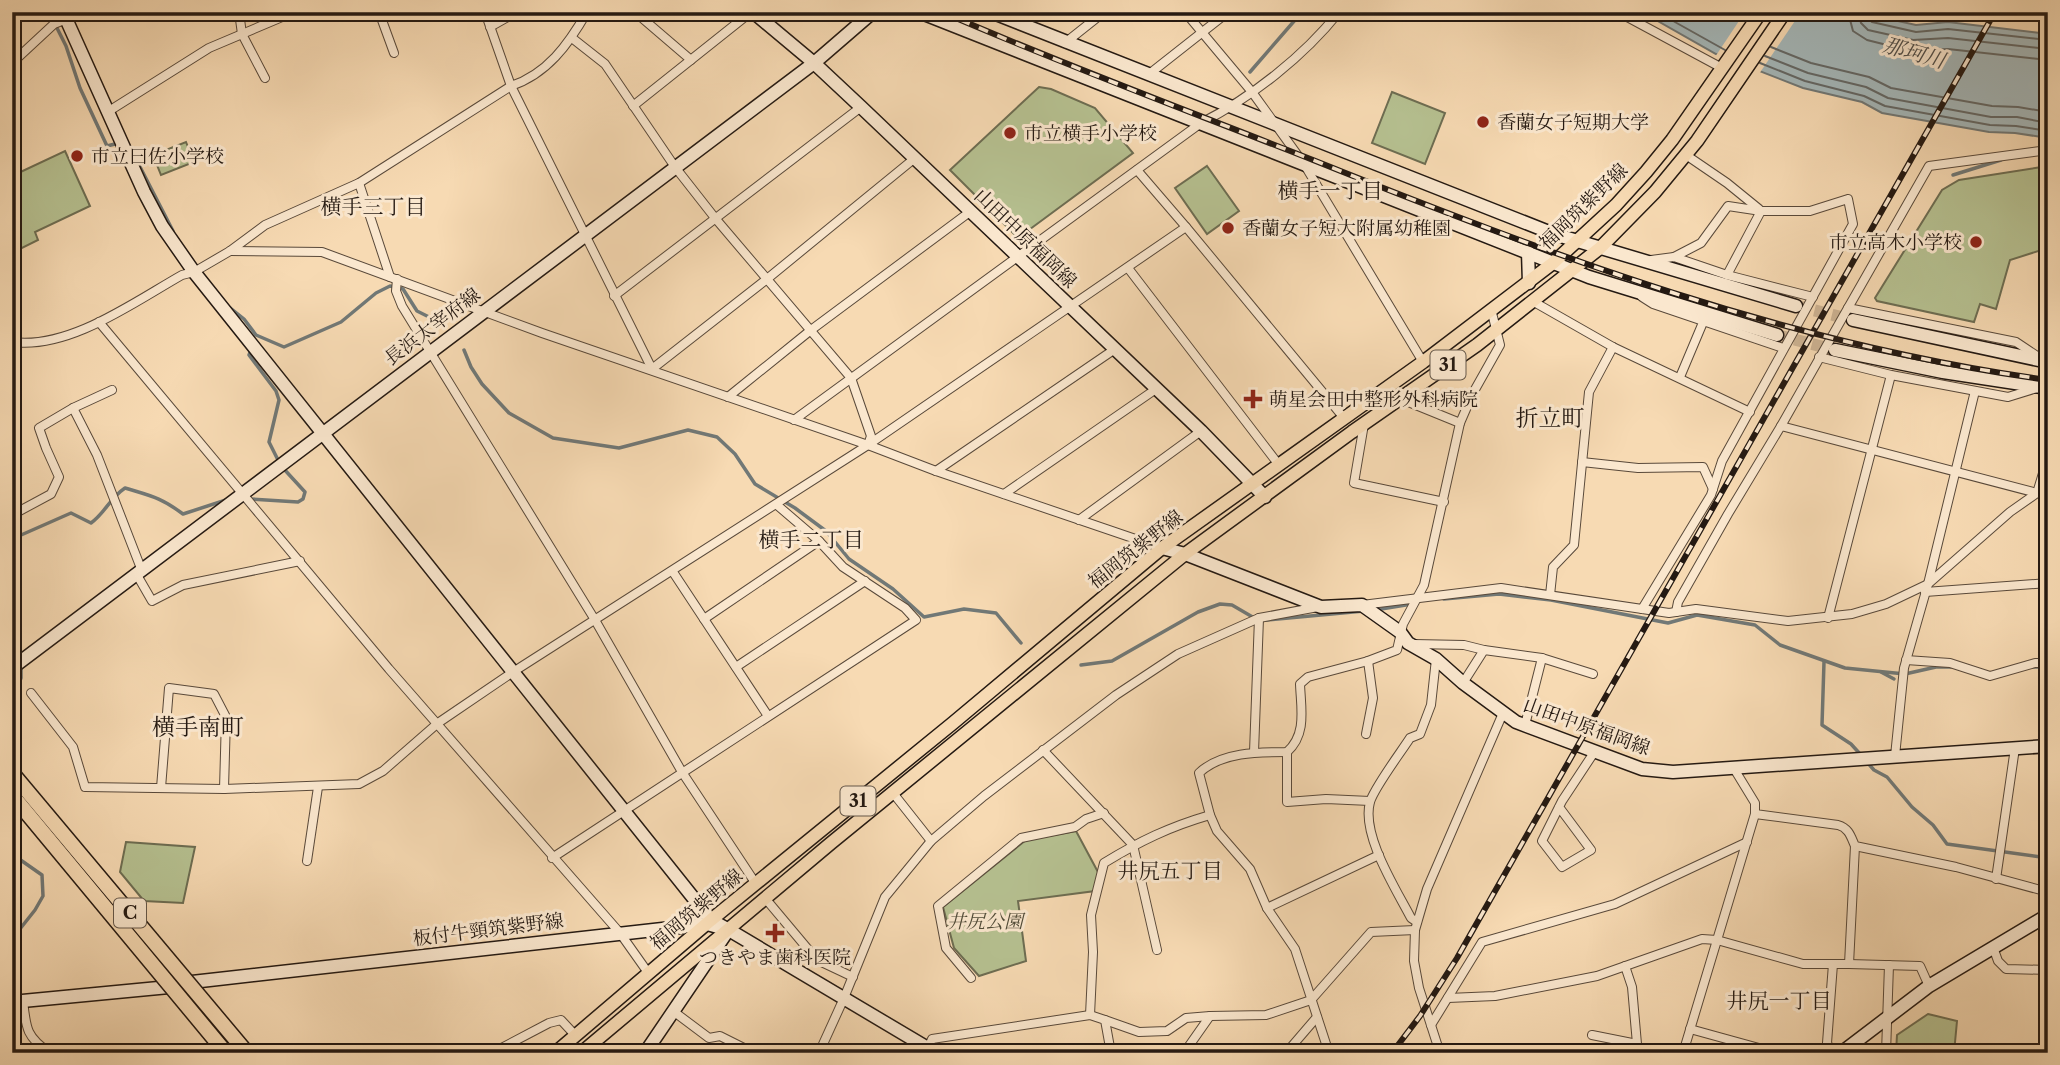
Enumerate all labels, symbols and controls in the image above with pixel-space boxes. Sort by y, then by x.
water label: 那珂川 [1880,32,1950,74]
place label: 香蘭女子短期大学 [1497,111,1649,134]
marker: 香蘭女子短期大学 [1475,114,1491,130]
place label: 市立横手小学校 [1024,122,1157,145]
marker: 市立横手小学校 [1002,125,1018,141]
place label: 市立曰佐小学校 [91,145,224,168]
marker: 市立曰佐小学校 [69,148,85,164]
street label: 福岡筑紫野線 [1534,158,1632,254]
district label: 横手一丁目 [1278,178,1383,203]
street label: 山田中原福岡線 [970,184,1081,293]
district label: 横手三丁目 [321,194,426,219]
place label: 香蘭女子短大附属幼稚園 [1242,217,1451,240]
marker: 香蘭女子短大附属幼稚園 [1220,220,1236,236]
place label: 市立高木小学校 [1829,231,1962,254]
marker: 市立高木小学校 [1968,234,1984,250]
street label: 長浜太宰府線 [380,283,485,370]
road number: 31 [1430,351,1466,380]
place label: 萌星会田中整形外科病院 [1269,388,1478,411]
marker: 萌星会田中整形外科病院 [1243,389,1263,409]
district label: 折立町 [1516,404,1585,432]
street label: 福岡筑紫野線 [1083,505,1187,594]
district label: 横手二丁目 [759,527,864,552]
street label: 山田中原福岡線 [1520,693,1653,760]
district label: 横手南町 [152,713,244,741]
road number: 31 [840,786,876,816]
district label: 井尻五丁目 [1118,858,1223,883]
street label: 福岡筑紫野線 [645,864,747,955]
road number: C [114,898,146,928]
street label: 板付牛頸筑紫野線 [411,909,565,950]
park label: 井尻公園 [947,910,1026,933]
marker: つきやま歯科医院 [765,923,785,943]
place label: つきやま歯科医院 [699,946,851,969]
district label: 井尻一丁目 [1727,988,1832,1013]

